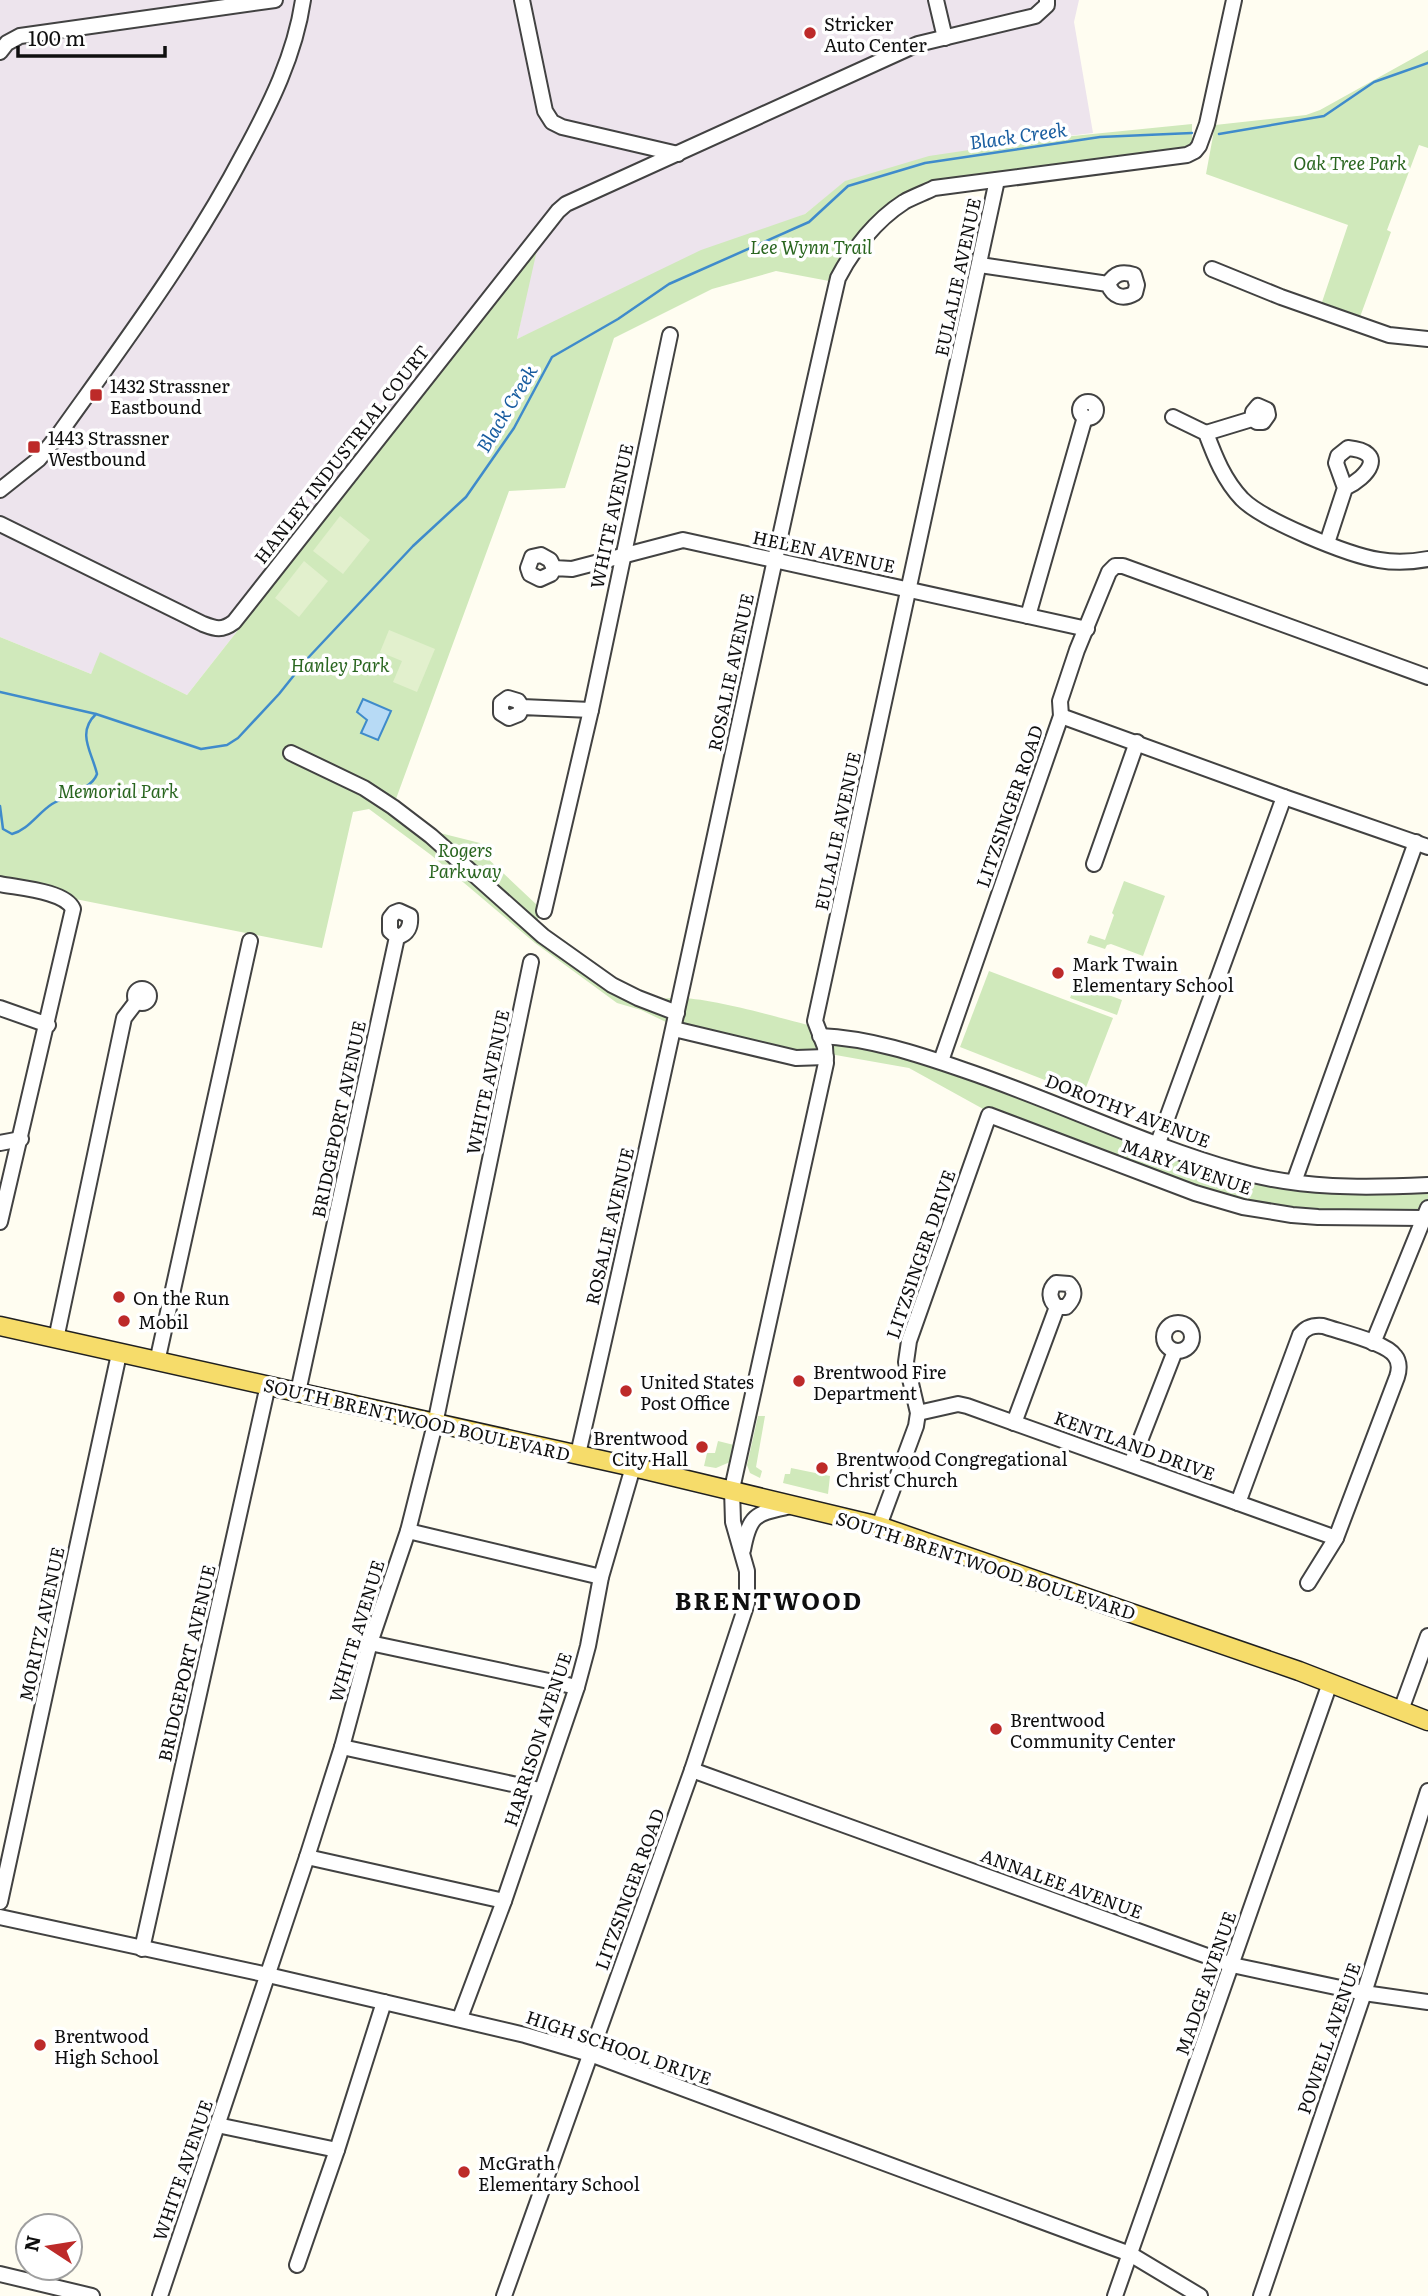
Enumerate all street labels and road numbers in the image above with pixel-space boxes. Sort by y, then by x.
street label: EULALIE AVENUE [927,195,987,359]
street label: HANLEY INDUSTRIAL COURT [247,339,435,569]
street label: WHITE AVENUE [582,441,640,591]
street label: HELEN AVENUE [750,523,898,579]
street label: ROSALIE AVENUE [700,591,760,753]
street label: LITZSINGER ROAD [968,721,1050,891]
street label: EULALIE AVENUE [807,749,867,913]
street label: WHITE AVENUE [458,1007,516,1157]
street label: BRIDGEPORT AVENUE [304,1018,372,1220]
street label: DOROTHY AVENUE [1041,1066,1215,1154]
street label: MARY AVENUE [1118,1131,1256,1201]
street label: ROSALIE AVENUE [578,1145,640,1307]
street label: LITZSINGER DRIVE [878,1166,962,1342]
street label: SOUTH BRENTWOOD BOULEVARD [261,1371,573,1467]
street label: KENTLAND DRIVE [1051,1403,1219,1487]
street label: SOUTH BRENTWOOD BOULEVARD [833,1504,1139,1626]
street label: MORITZ AVENUE [11,1544,71,1704]
street label: WHITE AVENUE [322,1556,390,1706]
street label: BRIDGEPORT AVENUE [150,1562,222,1764]
street label: HARRISON AVENUE [496,1648,578,1830]
street label: LITZSINGER ROAD [587,1804,671,1974]
street label: ANNALEE AVENUE [977,1841,1147,1925]
street label: MADGE AVENUE [1168,1907,1242,2059]
street label: POWELL AVENUE [1289,1958,1367,2118]
street label: HIGH SCHOOL DRIVE [523,2003,715,2091]
street label: WHITE AVENUE [145,2096,219,2244]

